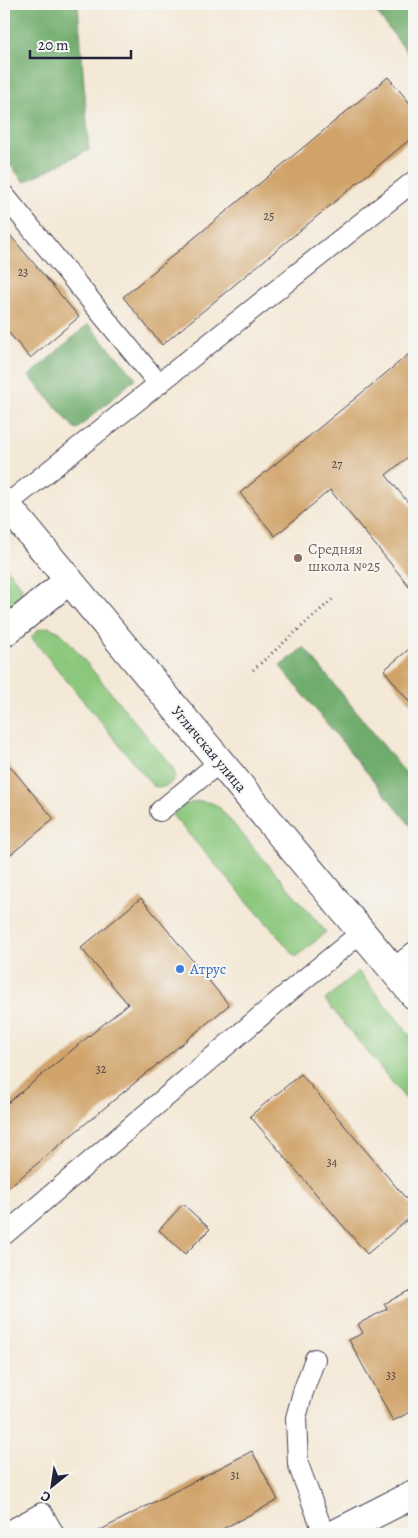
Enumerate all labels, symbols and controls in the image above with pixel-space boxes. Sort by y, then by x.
scale bar [30,28,131,60]
text: 20 m [38,35,69,55]
house number: 25 [264,208,274,224]
house number: 23 [18,264,28,280]
house number: 27 [332,456,343,472]
place label: Средняя школа №25 [308,539,381,576]
marker: Средняя школа №25 [292,552,304,564]
street label: Угличская улица [167,702,251,797]
place label: Атрус [189,959,226,979]
marker: Атрус [174,963,186,975]
house number: 32 [96,1061,107,1077]
house number: 34 [327,1154,338,1170]
house number: 33 [386,1367,396,1383]
north arrow [28,1460,78,1510]
house number: 31 [230,1467,240,1483]
text: С [37,1486,54,1507]

